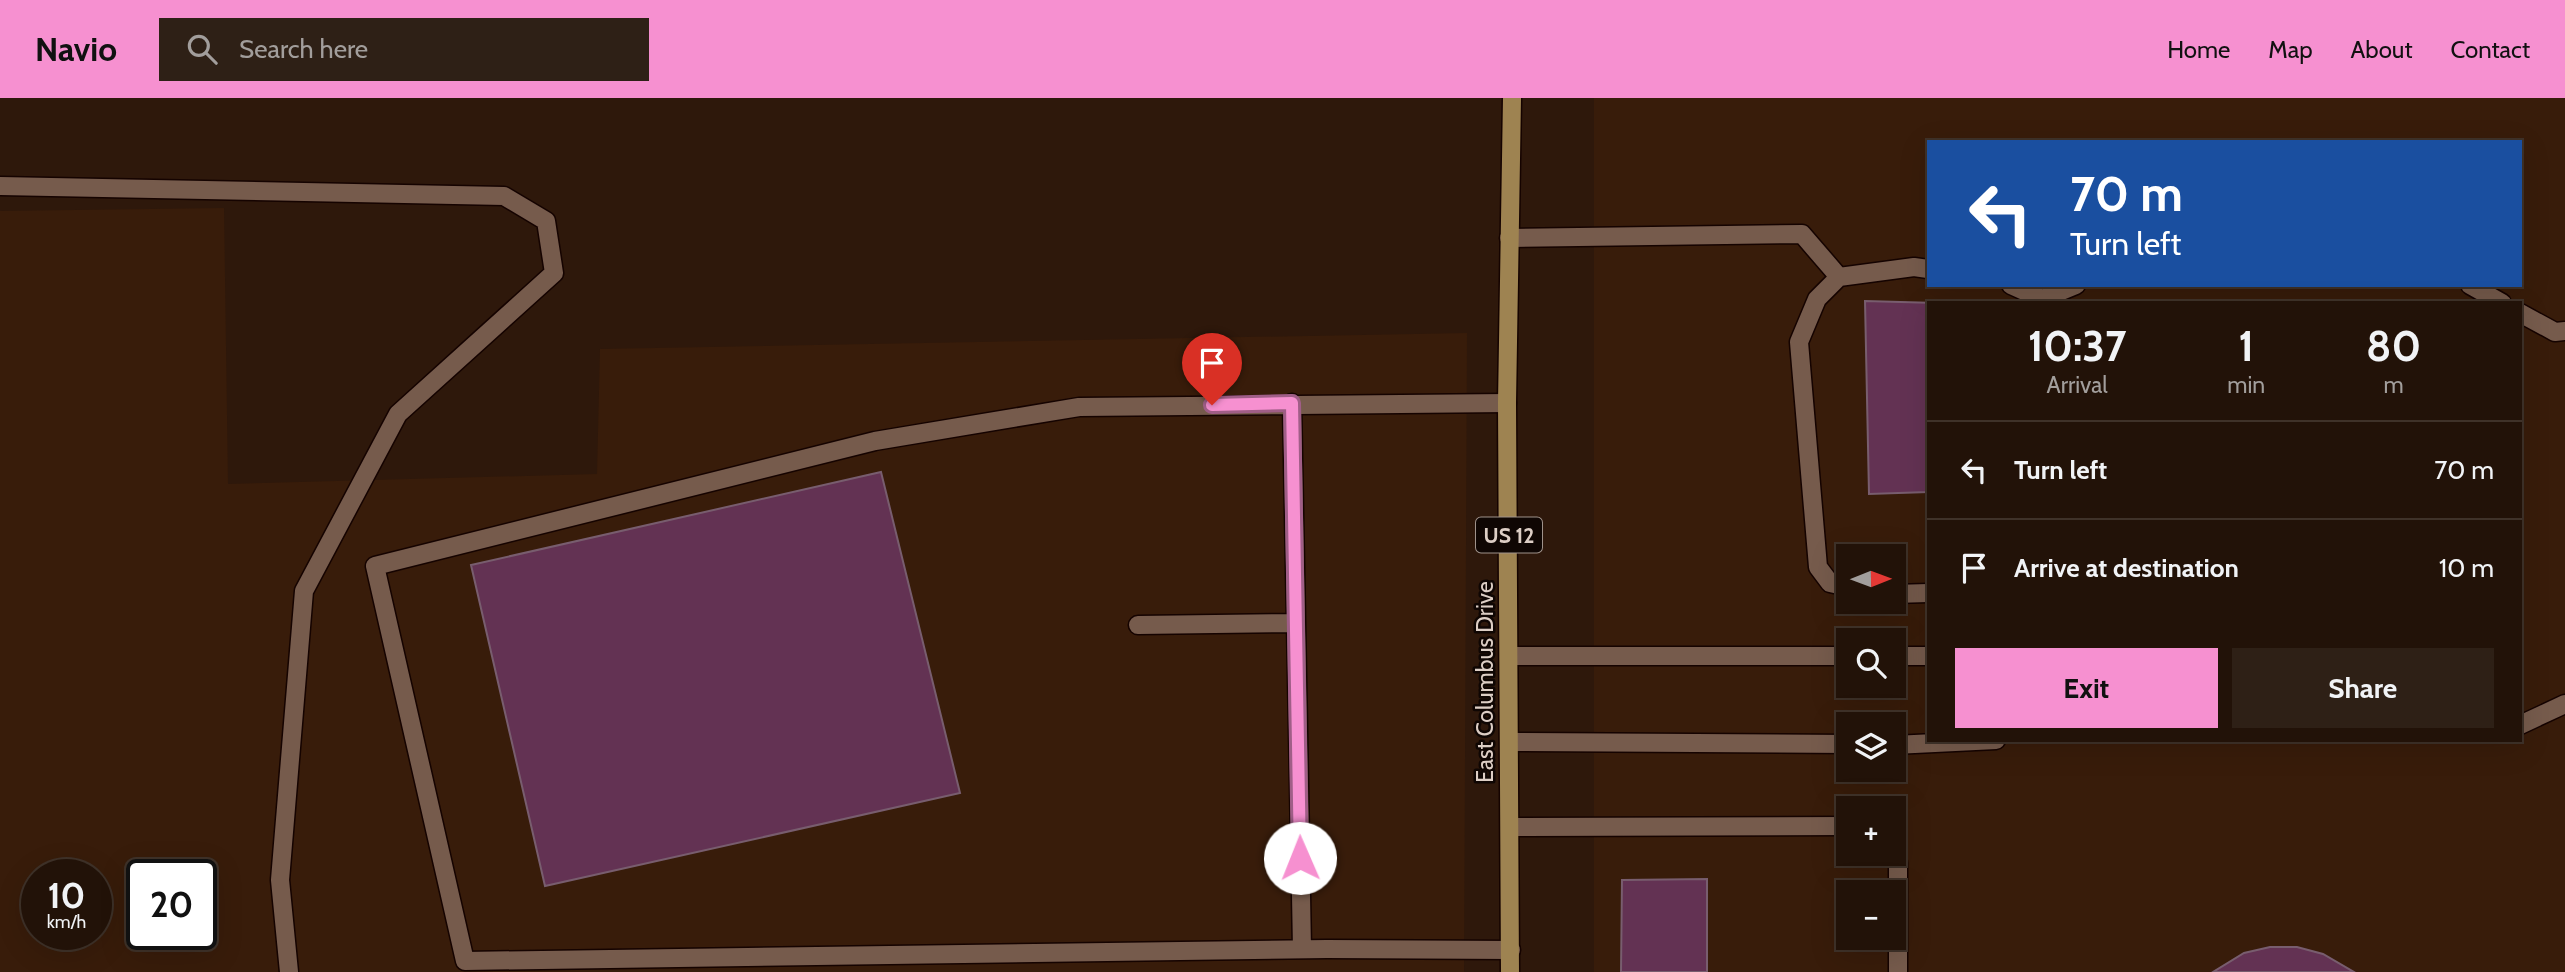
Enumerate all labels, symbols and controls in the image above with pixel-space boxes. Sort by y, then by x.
search box [159,18,649,81]
text: Navio [35,29,117,69]
icon: search [183,30,221,68]
text: Search here [239,33,368,65]
text: Home [2167,35,2230,64]
text: Map [2268,35,2313,64]
text: About [2351,35,2413,64]
text: Contact [2451,35,2530,64]
text: 70 m [2070,164,2183,223]
icon: left [1955,168,2046,259]
text: Turn left [2070,224,2181,263]
text: 10:37 [2028,320,2126,372]
text: 1 [2239,320,2254,372]
text: 80 [2366,320,2421,372]
pin [1182,333,1242,405]
icon: arrive [1193,344,1231,382]
text: Arrival [2047,371,2108,399]
text: min [2227,371,2265,399]
text: m [2384,371,2404,399]
icon: left [1955,451,1993,489]
text: Turn left [2014,454,2107,486]
text: 70 m [2434,454,2494,486]
road number: US 12 [1476,518,1542,552]
north arrow [1836,544,1906,614]
map controls [1836,544,1906,950]
icon: arrive [1955,549,1993,587]
text: Arrive at destination [2014,552,2239,584]
text: 10 m [2439,552,2494,584]
street label: East Columbus Drive [1471,581,1499,783]
button: search [1836,628,1906,698]
button: Exit [1955,648,2218,728]
button: Share [2232,648,2494,728]
button: layers [1836,712,1906,782]
button: + [1836,796,1906,866]
position arrow [1263,821,1337,895]
speed limit sign: 20 [126,859,217,950]
text: 10 [48,874,85,917]
button: − [1836,880,1906,950]
text: km/h [47,911,86,933]

